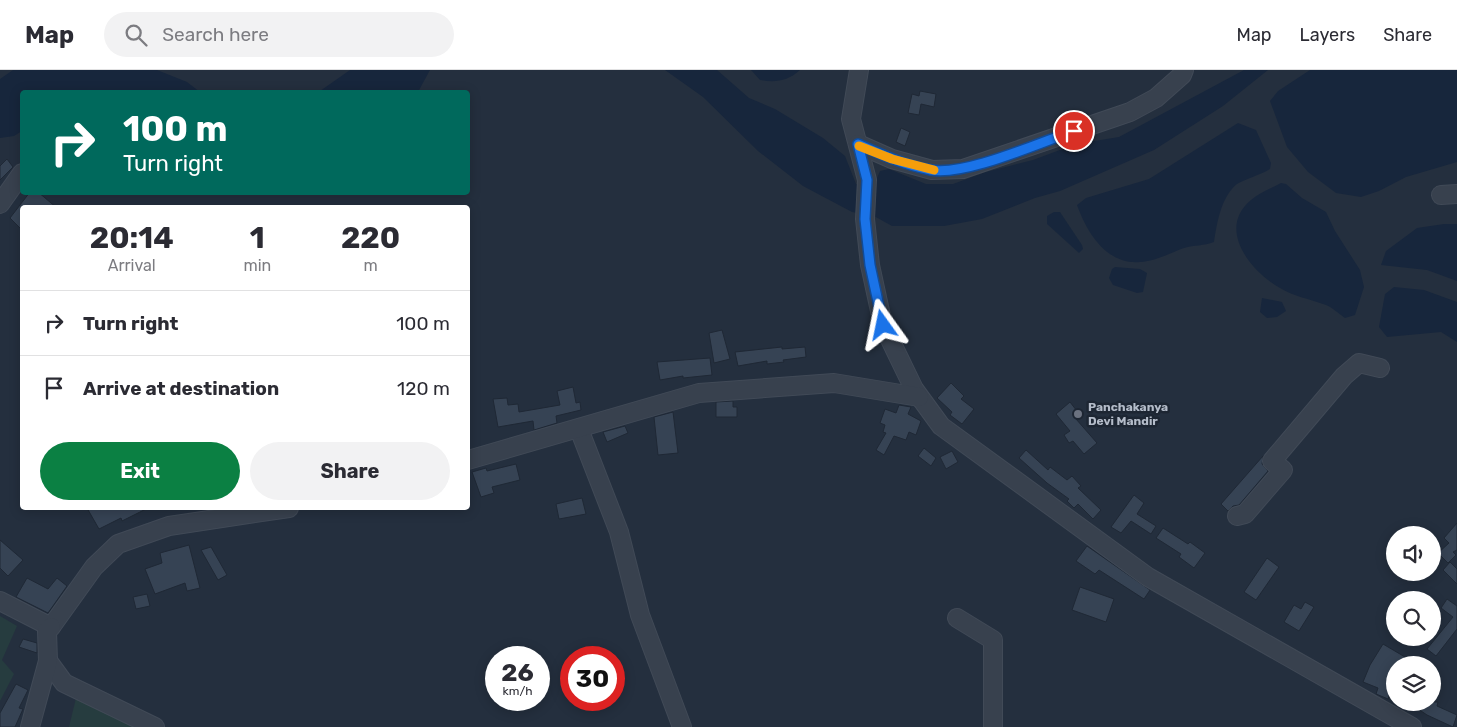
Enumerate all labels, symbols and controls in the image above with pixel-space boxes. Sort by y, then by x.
search box [104,12,454,57]
text: Map [25,21,74,49]
icon: search [122,21,150,49]
text: Search here [162,23,269,46]
text: Map [1237,24,1272,46]
text: Layers [1300,24,1355,46]
text: Share [1383,24,1432,46]
text: 100 m [123,108,228,150]
icon: right [40,110,105,175]
pin [1053,110,1095,152]
icon: arrive [1060,117,1088,145]
text: Turn right [123,150,223,177]
text: 20:14 [90,220,174,256]
text: 1 [250,220,265,256]
text: 220 [341,220,400,256]
text: Arrival [108,256,156,275]
text: min [243,256,271,275]
text: m [363,256,378,275]
position arrow [856,298,908,350]
icon: right [40,309,68,337]
text: Turn right [83,312,178,335]
text: 100 m [396,312,450,335]
icon: arrive [40,374,68,402]
text: Arrive at destination [83,377,279,400]
text: 120 m [397,377,450,400]
place label: Panchakanya Devi Mandir [1088,400,1168,428]
marker: Panchakanya Devi Mandir [1072,408,1084,420]
button: Exit [40,442,240,500]
button: Share [250,442,450,500]
map controls [1386,526,1441,711]
button: sound [1386,526,1441,581]
button: search [1386,591,1441,646]
speed limit sign: 30 [560,646,625,711]
button: layers [1386,656,1441,711]
text: 26 [501,658,534,687]
text: km/h [503,684,532,698]

